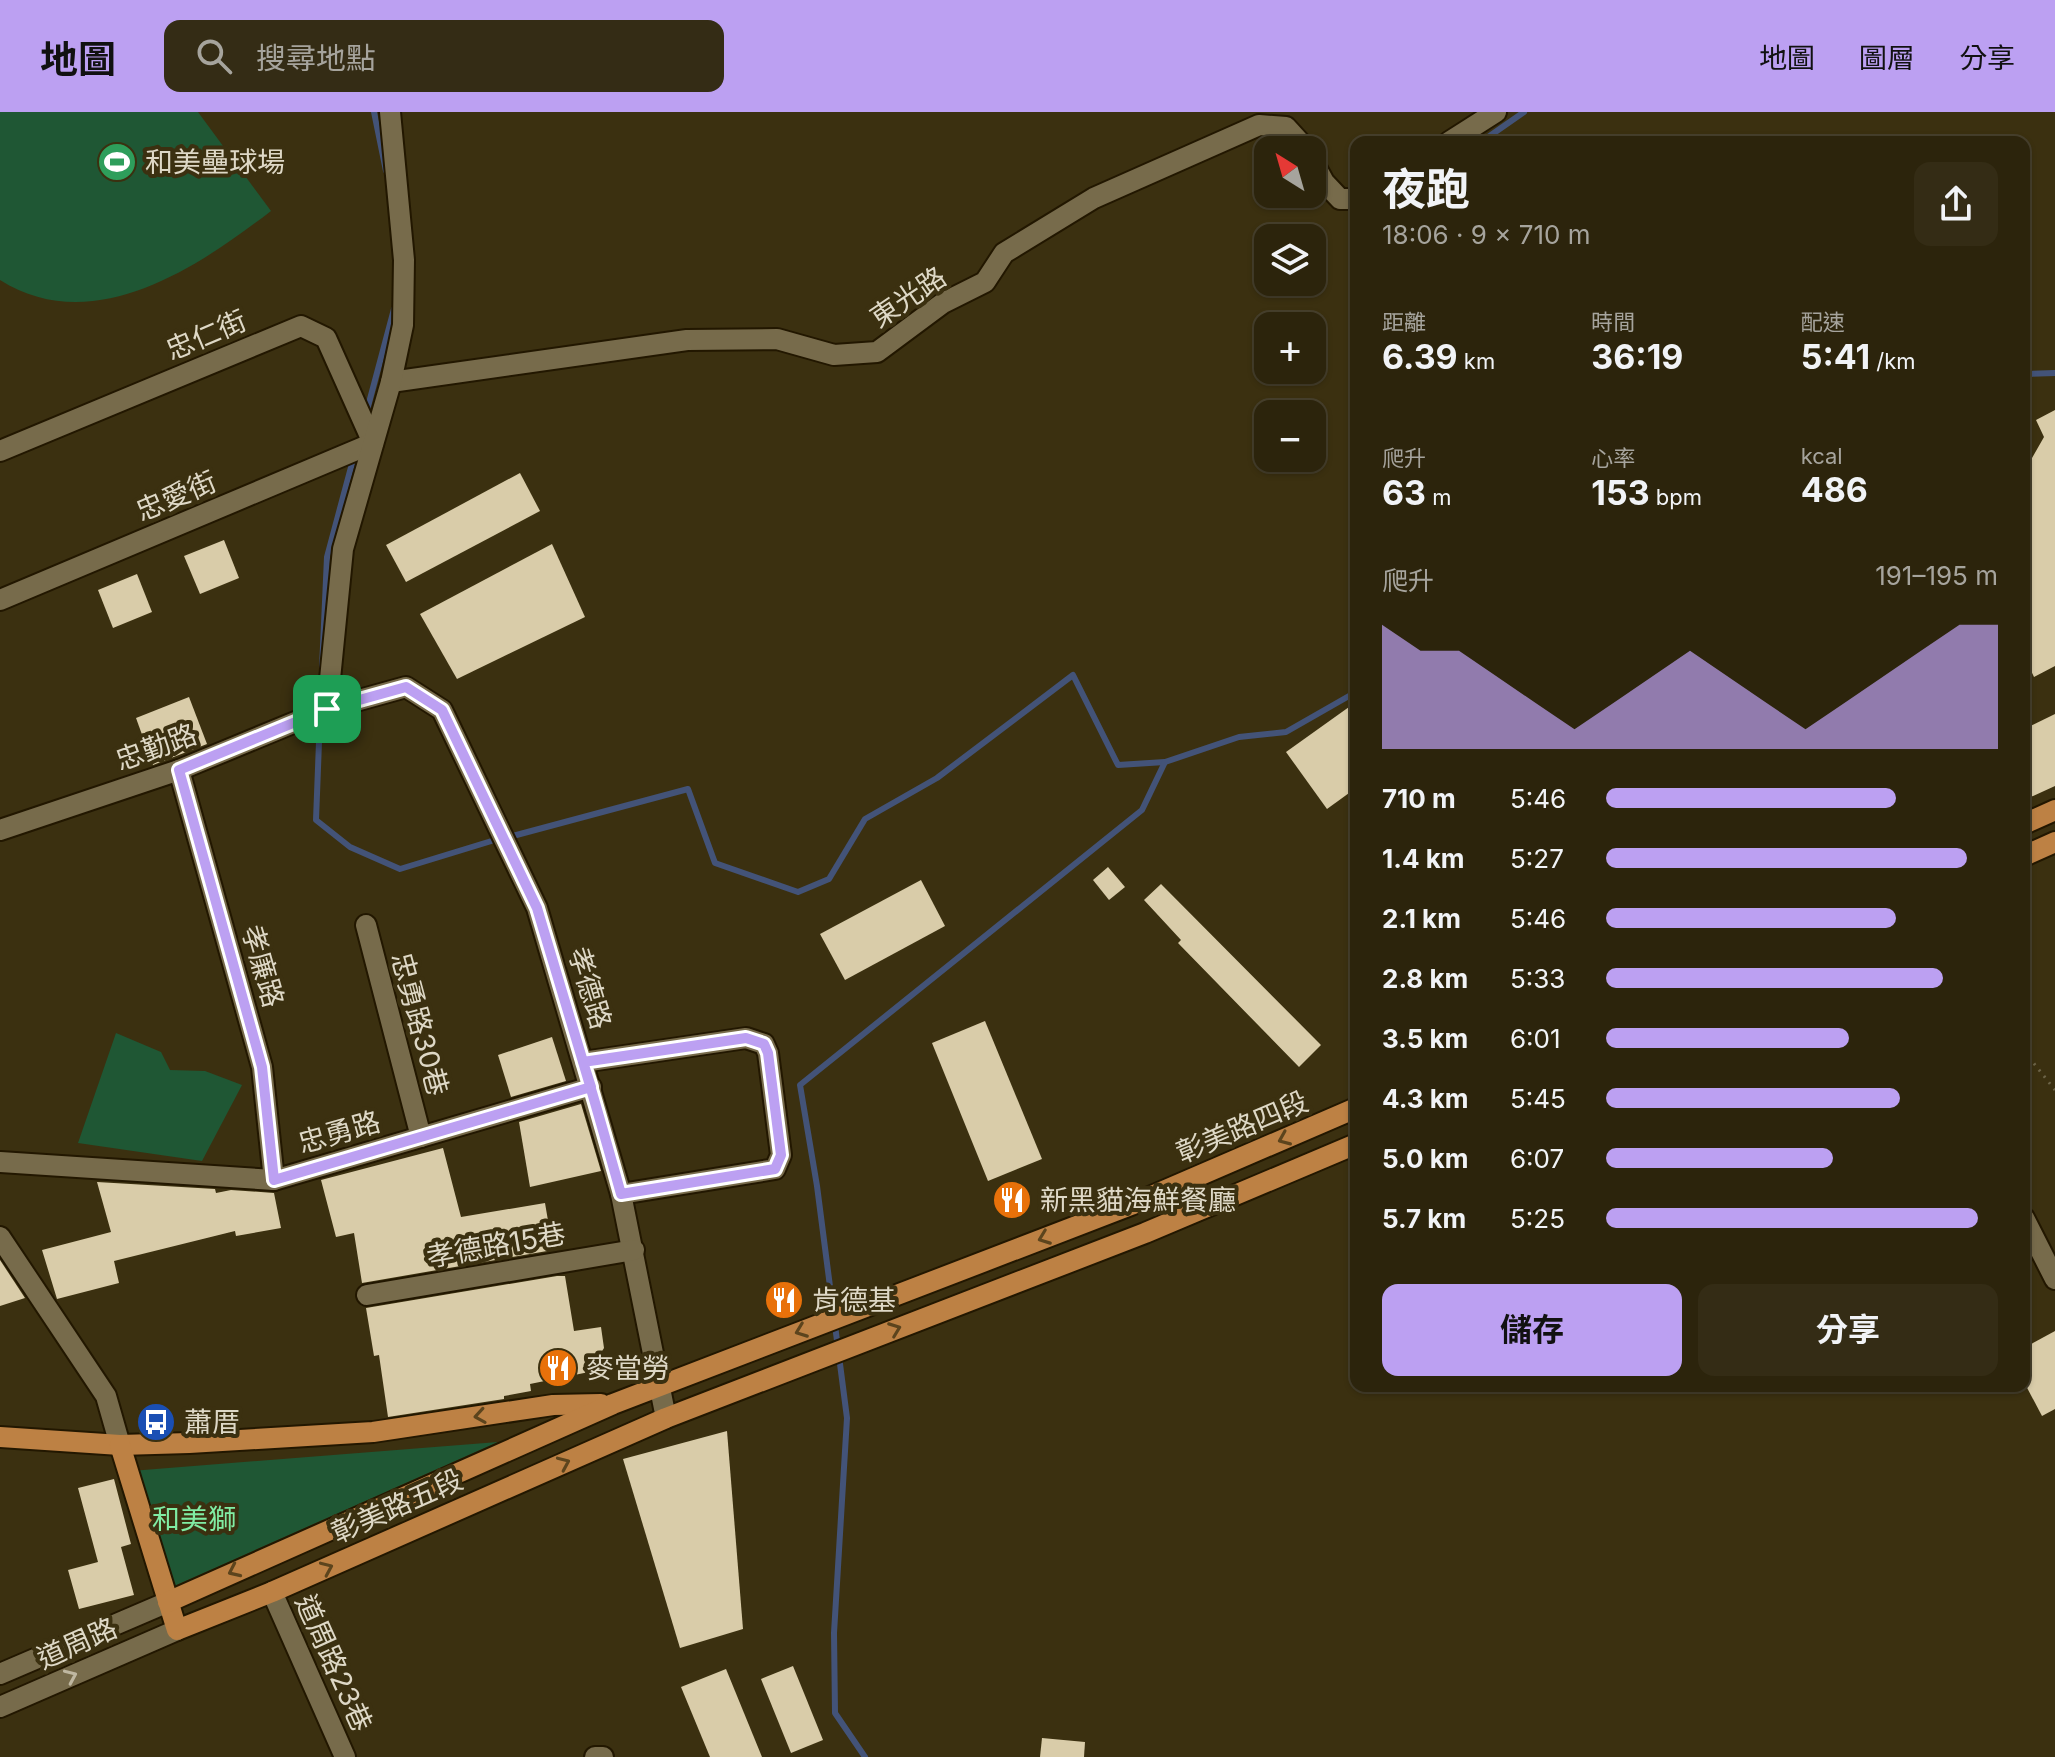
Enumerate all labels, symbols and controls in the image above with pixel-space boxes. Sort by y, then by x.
search box [164,20,724,92]
icon: search [192,34,236,78]
text: 地圖 [40,36,116,82]
text: 搜尋地點 [256,40,376,76]
text: 地圖 [1759,41,1815,75]
text: 圖層 [1859,41,1915,75]
text: 分享 [1959,41,2015,75]
north arrow [1254,136,1326,208]
map controls [1254,136,1326,472]
sports icon: 和美壘球場 [96,141,138,183]
place label: 和美壘球場 [145,145,285,179]
text: 夜跑 [1382,162,1470,216]
button: share [1914,162,1998,246]
text: 18:06 · 9 × 710 m [1382,219,1591,250]
button: layers [1254,224,1326,296]
street label: 東光路 [864,259,952,335]
street label: 忠仁街 [161,303,251,367]
text: 距離 [1382,309,1426,335]
text: 時間 [1591,309,1635,335]
text: 配速 [1801,309,1845,335]
button: + [1254,312,1326,384]
text: 6.39 [1382,336,1458,377]
text: 36:19 [1591,336,1683,377]
text: 5:41 [1801,336,1870,377]
text: km [1458,348,1495,374]
text: /km [1870,348,1916,374]
button: − [1254,400,1326,472]
text: kcal [1801,443,1843,469]
text: 爬升 [1382,445,1426,471]
text: 心率 [1591,445,1635,471]
street label: 忠愛街 [131,464,221,528]
text: 486 [1801,469,1868,510]
text: 63 [1382,472,1426,513]
text: 153 [1591,472,1650,513]
text: m [1426,484,1452,510]
text: bpm [1650,484,1702,510]
text: 191–195 m [1875,560,1998,591]
text: 爬升 [1382,565,1434,596]
pin [293,675,361,743]
icon: arrive [305,687,349,731]
street label: 忠勤路 [111,717,201,777]
text: 710 m [1382,783,1456,814]
text: 5:46 [1510,783,1566,814]
text: 1.4 km [1382,843,1464,874]
text: 5:27 [1510,843,1564,874]
text: 2.1 km [1382,903,1461,934]
text: 5:46 [1510,903,1566,934]
street label: 孝廉路 [235,921,291,1011]
street label: 孝德路 [561,943,619,1033]
street label: 忠勇路30巷 [385,949,455,1099]
text: 2.8 km [1382,963,1468,994]
text: 5:33 [1510,963,1565,994]
text: 3.5 km [1382,1023,1468,1054]
text: 6:01 [1510,1023,1561,1054]
text: 4.3 km [1382,1083,1469,1114]
text: 5:45 [1510,1083,1566,1114]
street label: 彰美路四段 [1171,1084,1313,1170]
street label: 忠勇路 [294,1104,384,1160]
one-way arrow [1278,1129,1292,1145]
text: 5.0 km [1382,1143,1468,1174]
text: 6:07 [1510,1143,1564,1174]
restaurant icon: 新黑貓海鮮餐廳 [991,1179,1033,1221]
place label: 新黑貓海鮮餐廳 [1040,1183,1236,1217]
text: 5.7 km [1382,1203,1466,1234]
text: 5:25 [1510,1203,1565,1234]
street label: 孝德路15巷 [424,1216,568,1274]
one-way arrow [1038,1228,1052,1245]
restaurant icon: 肯德基 [763,1279,805,1321]
place label: 肯德基 [812,1283,896,1317]
button: 儲存 [1382,1284,1682,1376]
button: 分享 [1698,1284,1998,1376]
one-way arrow [795,1321,809,1338]
one-way arrow [887,1322,901,1339]
restaurant icon: 麥當勞 [537,1347,579,1389]
place label: 麥當勞 [586,1351,670,1385]
bus stop icon: 蕭厝 [135,1401,177,1443]
place label: 蕭厝 [184,1405,240,1439]
one-way arrow [473,1407,487,1424]
one-way arrow [556,1456,571,1472]
street label: 彰美路五段 [326,1462,468,1550]
park label: 和美獅 [152,1502,236,1536]
one-way arrow [318,1561,333,1577]
one-way arrow [228,1562,243,1578]
street label: 道周路23巷 [289,1589,379,1737]
street label: 道周路 [32,1610,122,1676]
one-way arrow [63,1670,78,1686]

